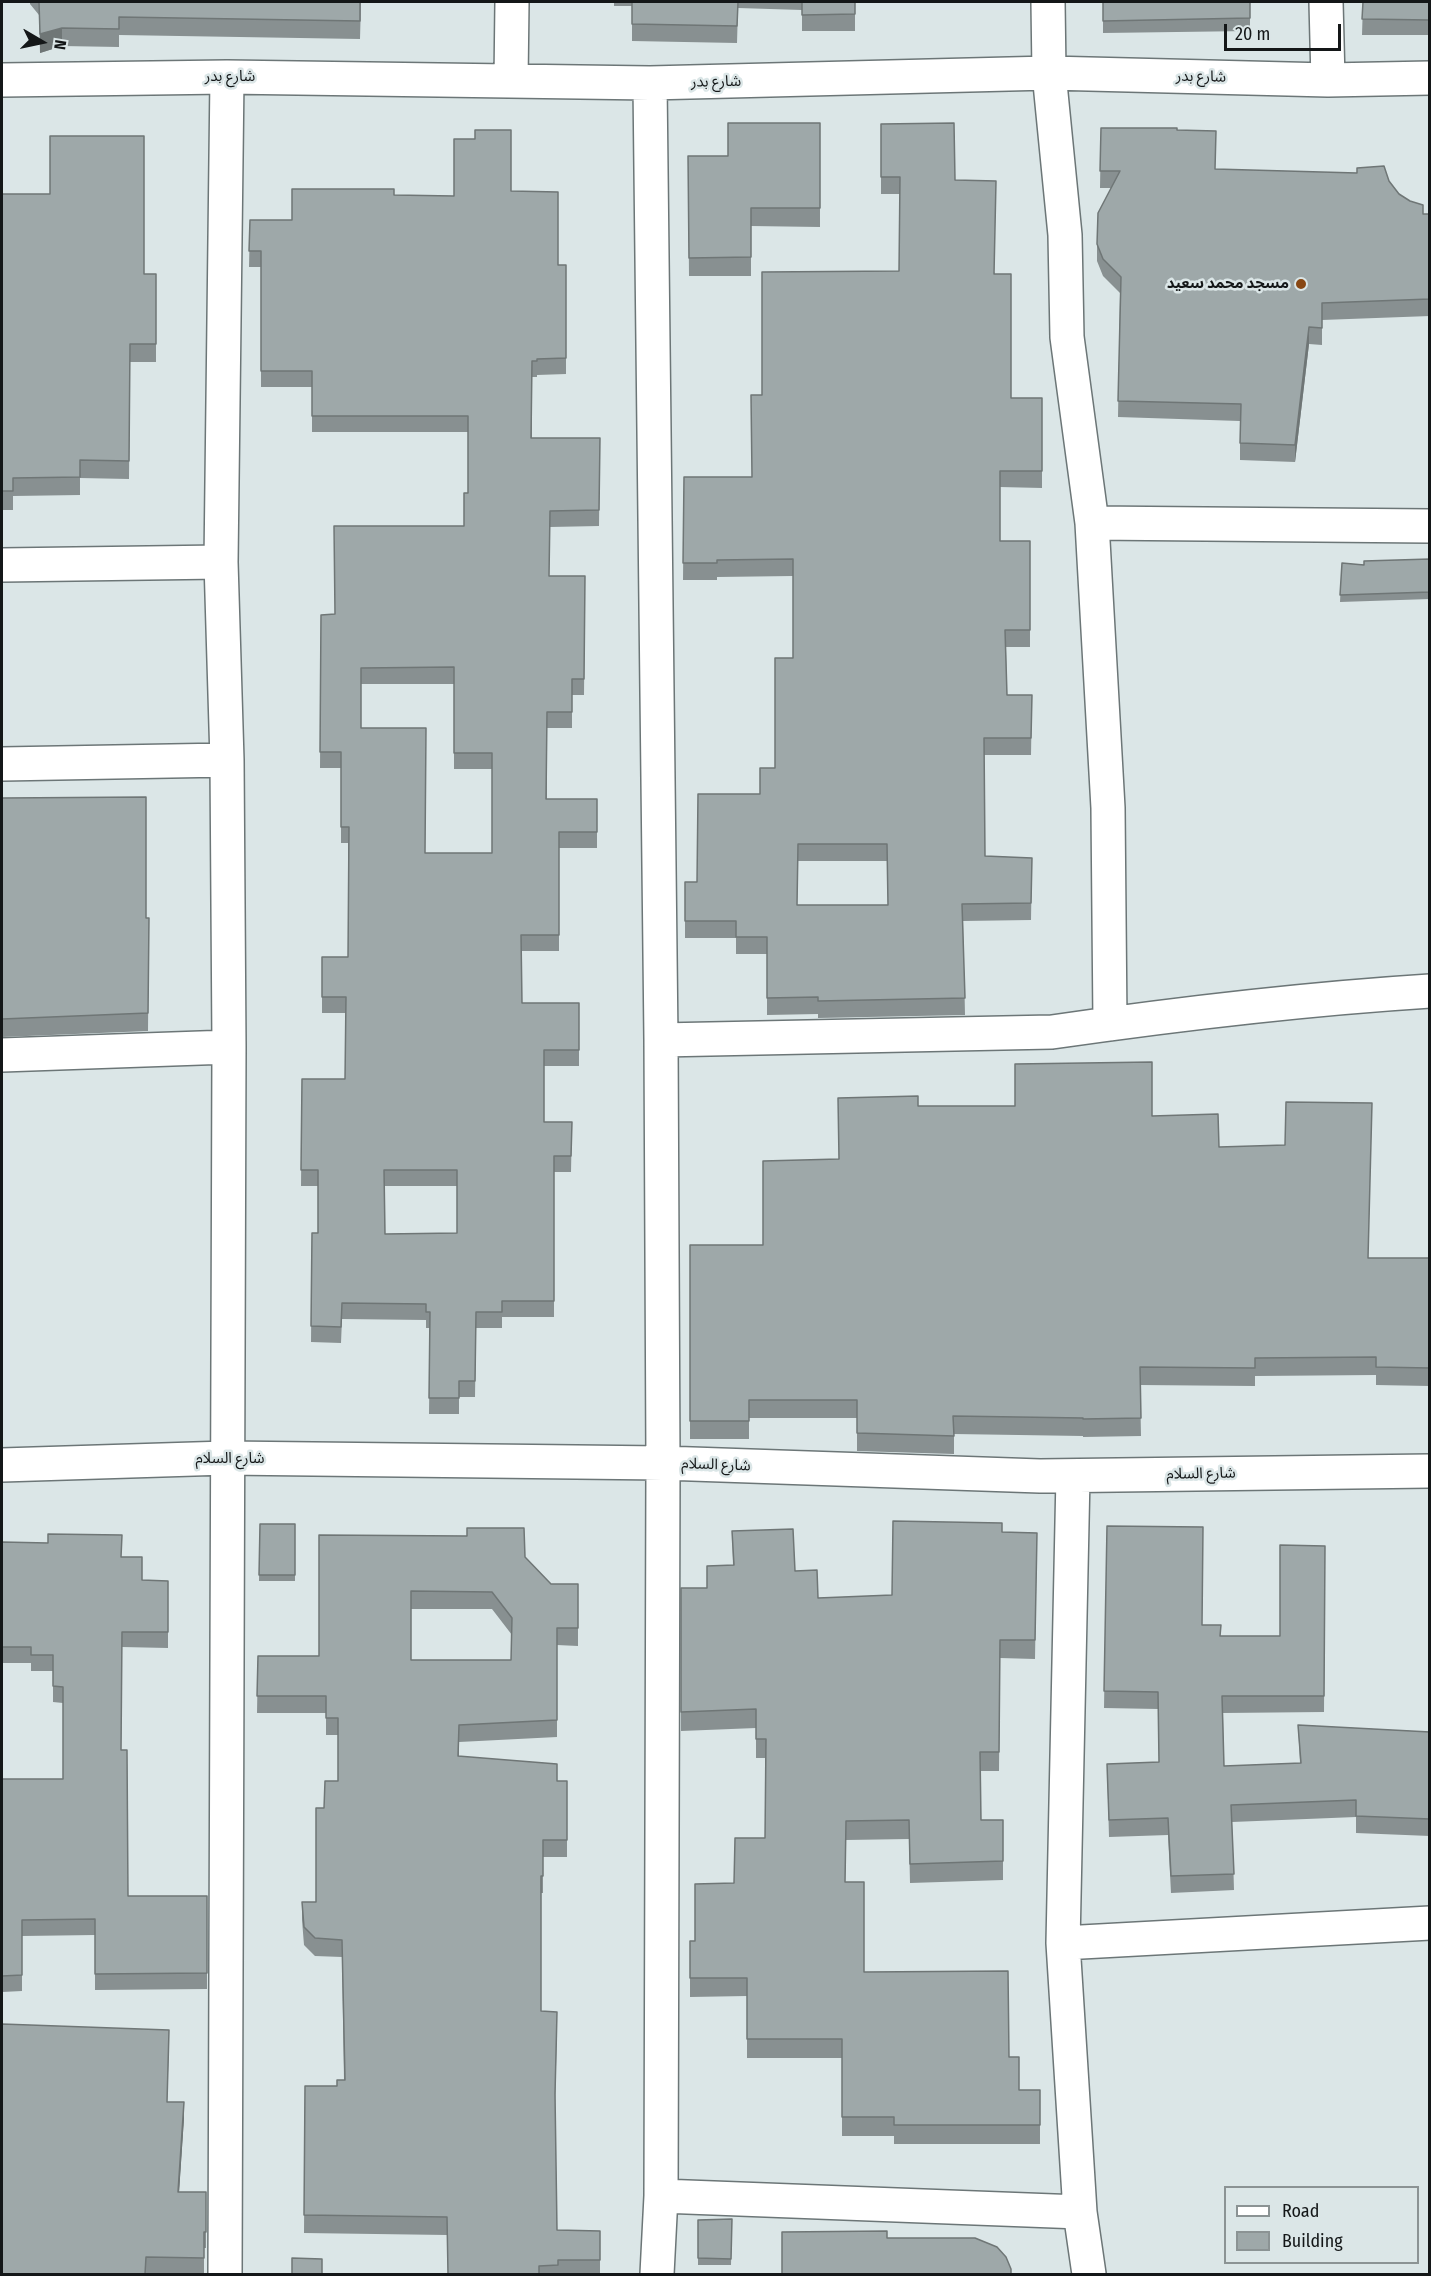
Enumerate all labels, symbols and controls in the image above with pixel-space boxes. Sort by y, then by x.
north arrow [12,12,72,72]
scale bar [1227,12,1344,50]
text: 20 m [1235,23,1270,45]
text: N [50,39,70,51]
street label: شارع بدر [205,68,255,86]
street label: شارع بدر [1176,68,1226,86]
street label: شارع بدر [691,73,741,91]
place label: مسجد محمد سعيد [1167,275,1289,293]
marker: مسجد محمد سعيد [1294,277,1308,291]
street label: شارع السلام [195,1450,265,1468]
street label: شارع السلام [681,1455,751,1475]
street label: شارع السلام [1166,1464,1236,1484]
legend [1224,2186,1419,2264]
text: Road [1282,2200,1319,2222]
text: Building [1282,2230,1343,2252]

